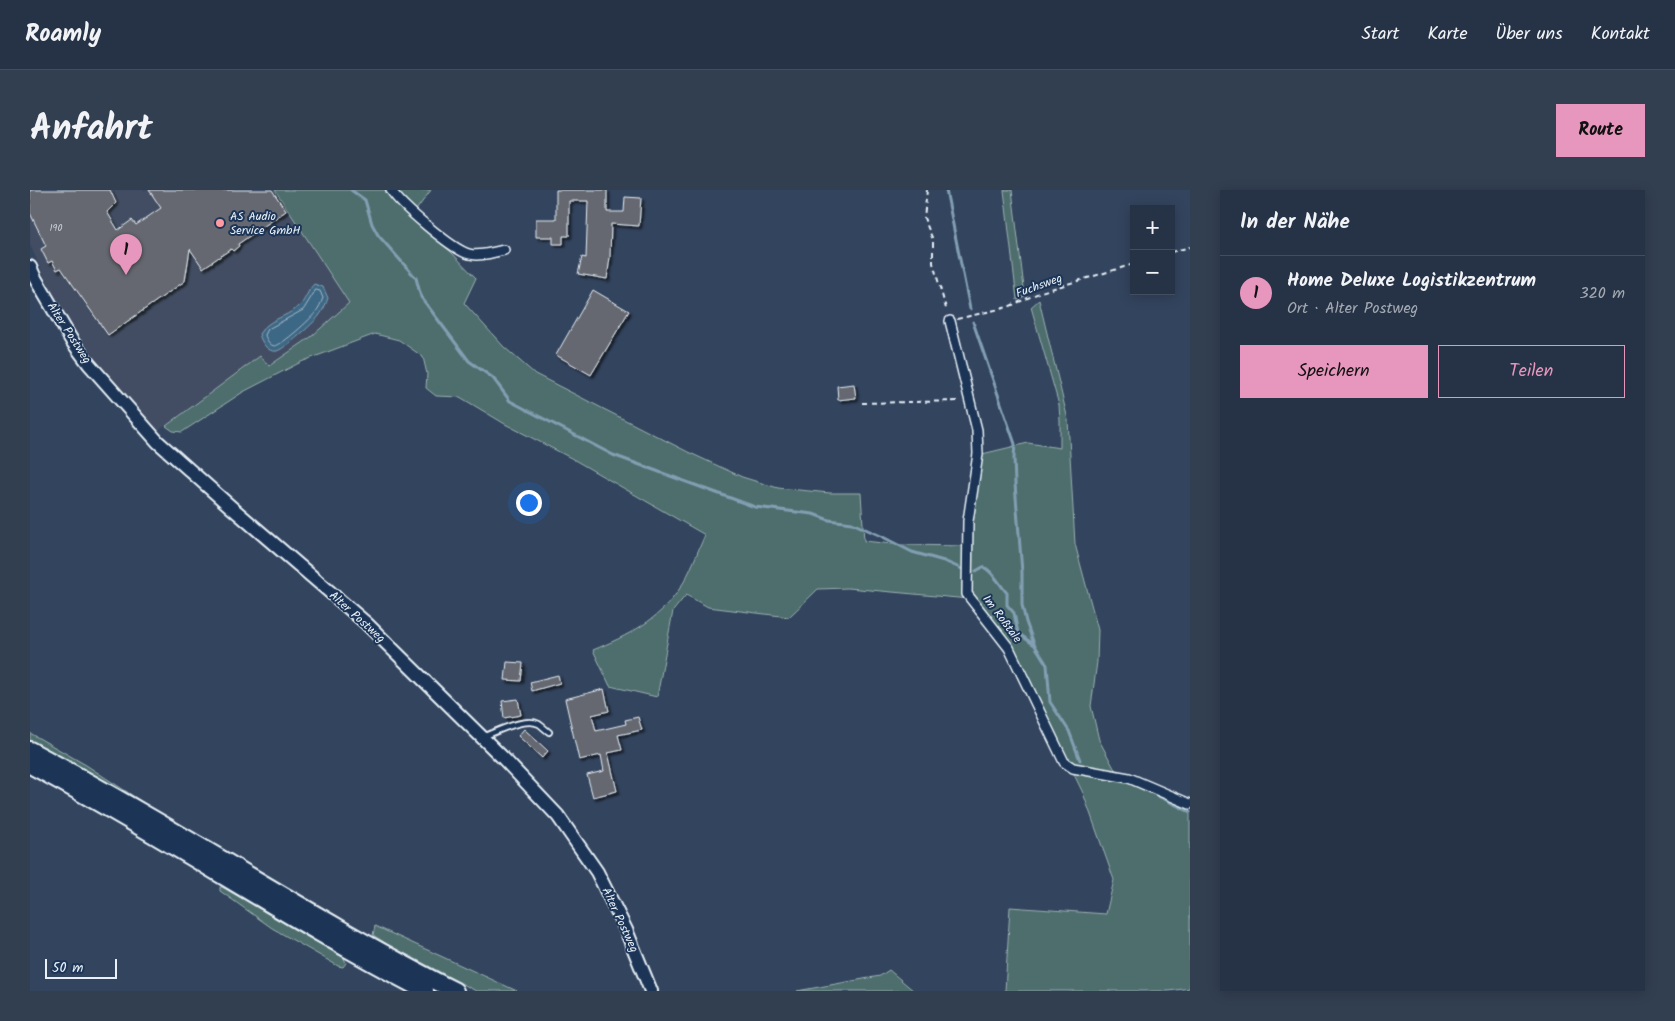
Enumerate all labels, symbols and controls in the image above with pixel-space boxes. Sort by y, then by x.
text: Roamly [25,15,101,54]
text: Start [1361,20,1399,49]
text: Karte [1427,20,1467,49]
text: Über uns [1495,20,1563,49]
text: Kontakt [1591,20,1650,49]
text: Anfahrt [30,102,153,158]
button: Route [1556,104,1645,157]
map controls [1130,205,1175,295]
button: + [1130,205,1175,250]
text: In der Nähe [1240,206,1350,239]
place label: AS Audio Service GmbH [230,207,300,240]
marker: AS Audio Service GmbH [214,217,226,229]
house number: 190 [49,220,63,236]
pin: 1 [110,234,142,275]
button: − [1130,250,1175,295]
text: Home Deluxe Logistikzentrum [1287,266,1536,296]
street label: Fuchsweg [1013,269,1065,303]
text: 1 [1254,281,1258,306]
text: 320 m [1579,281,1625,306]
text: Ort · Alter Postweg [1287,296,1418,321]
street label: Alter Postweg [42,298,96,368]
button: Speichern [1240,345,1428,398]
button: Teilen [1438,345,1625,398]
your location [516,490,542,516]
street label: Alter Postweg [325,587,390,648]
street label: Im Roßtale [978,591,1027,648]
street label: Alter Postweg [597,884,644,956]
scale bar [45,956,118,979]
text: 50 m [52,957,83,979]

